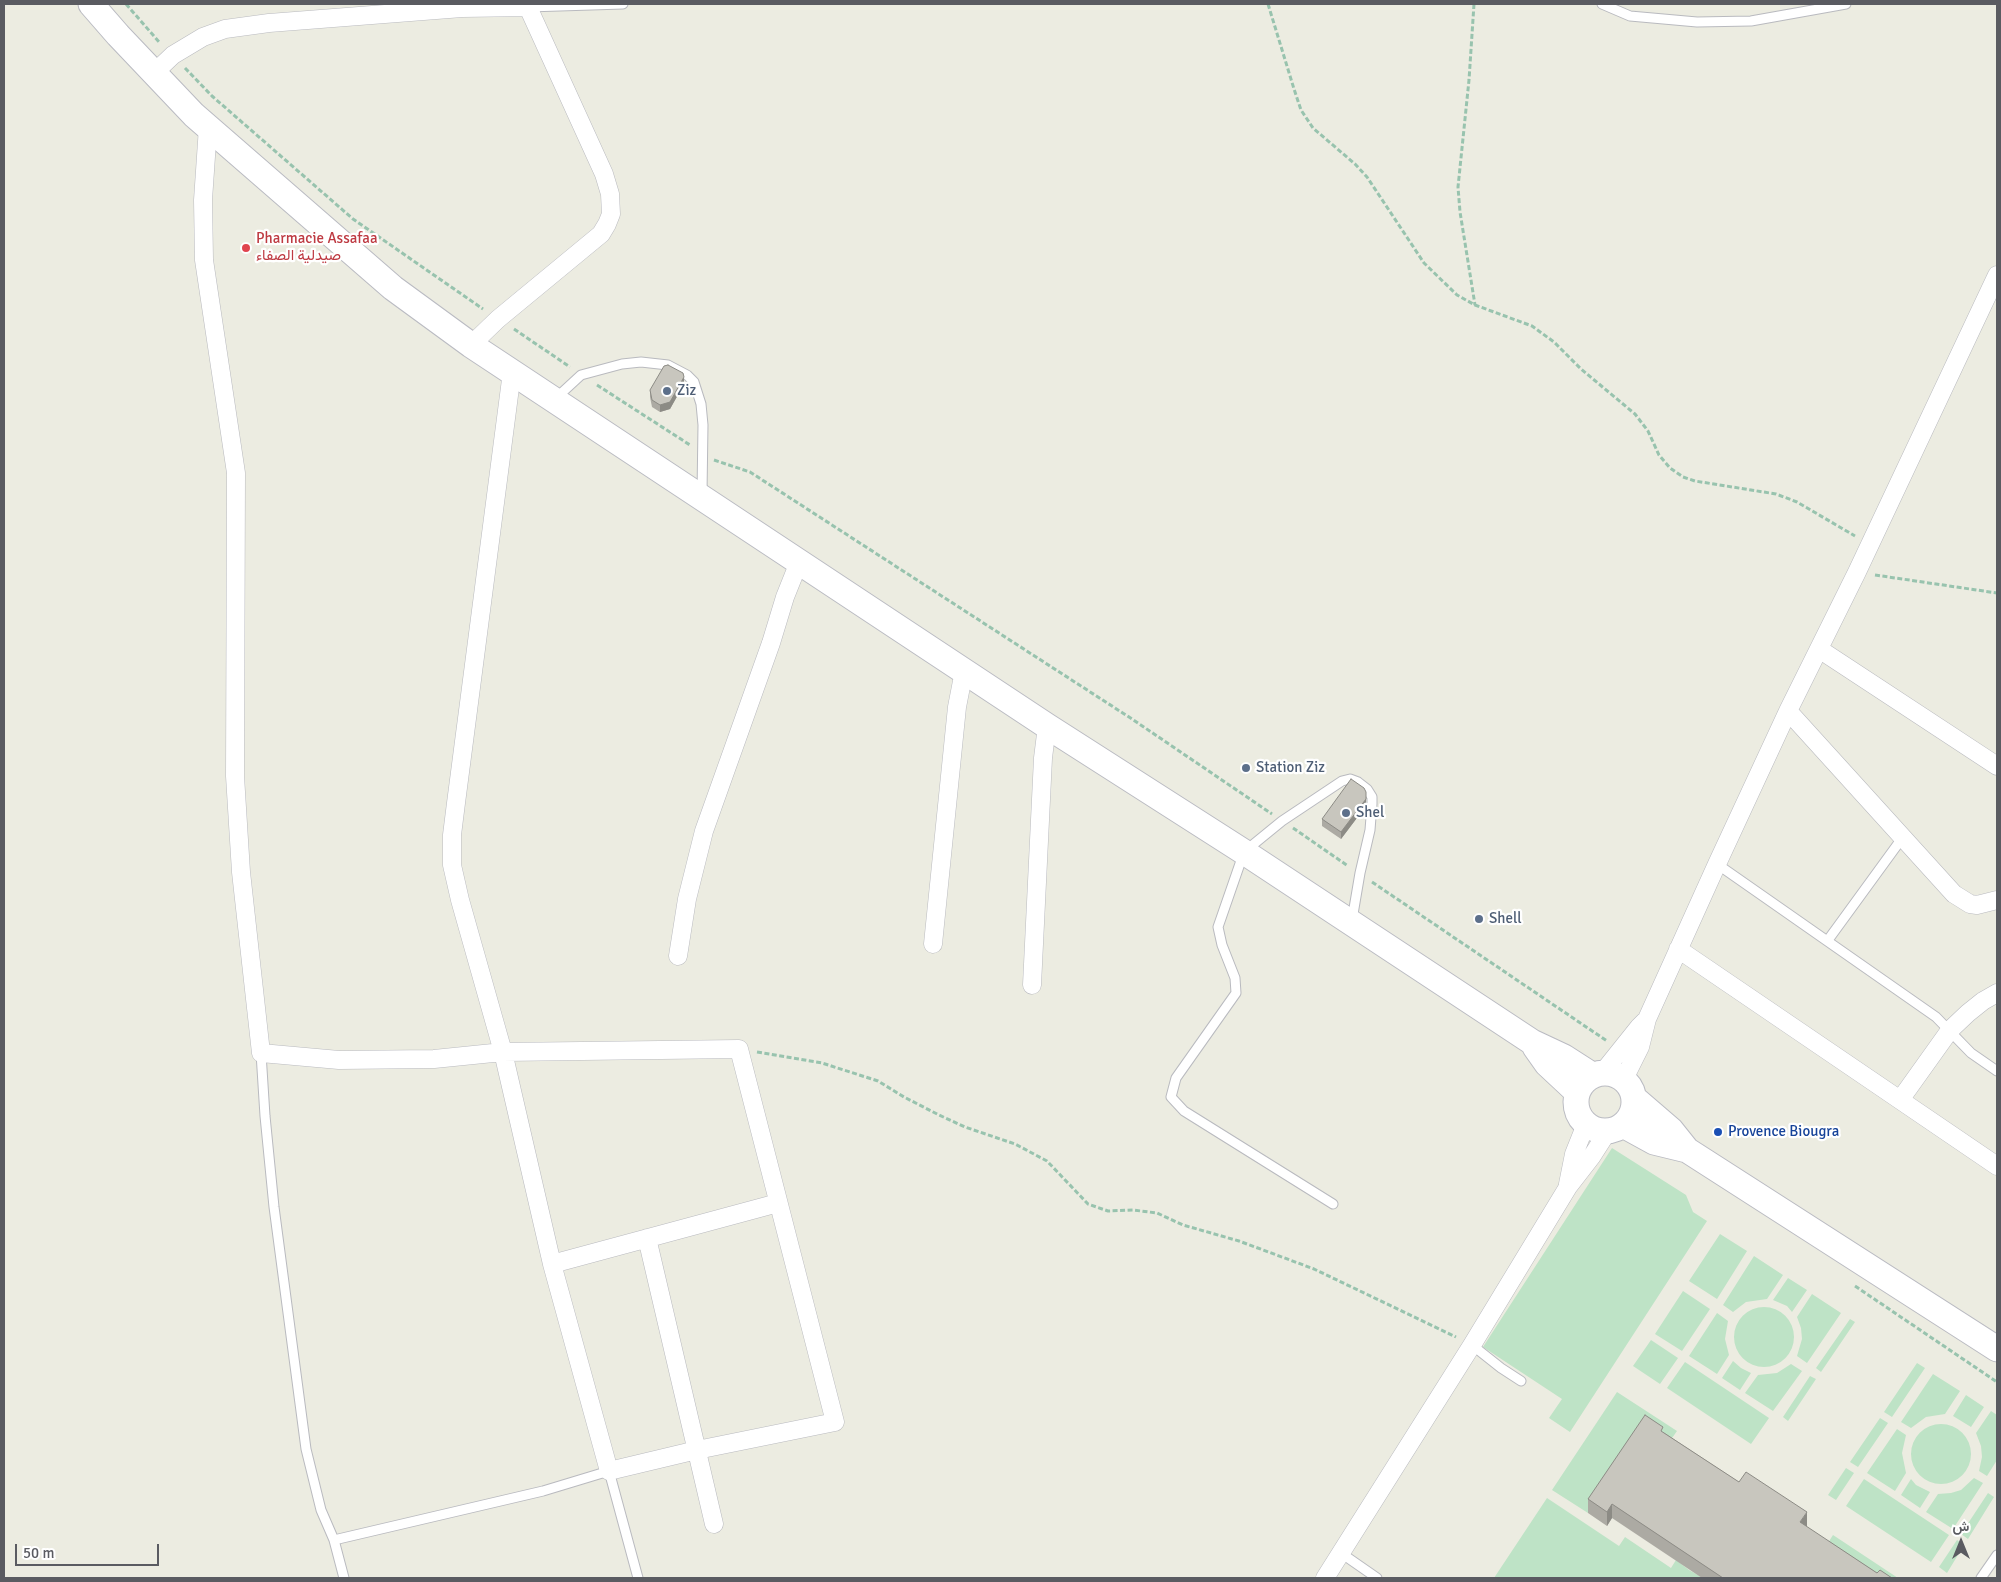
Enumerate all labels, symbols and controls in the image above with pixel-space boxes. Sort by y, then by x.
place label: Pharmacie Assafaa صيدلية الصفاء [256,230,378,265]
marker: Pharmacie Assafaa صيدلية الصفاء [240,242,252,254]
place label: Ziz [677,382,696,400]
marker: Ziz [661,385,673,397]
place label: Station Ziz [1256,759,1325,777]
marker: Station Ziz [1240,762,1252,774]
place label: Shel [1356,804,1384,822]
marker: Shel [1340,807,1352,819]
place label: Shell [1489,910,1522,928]
marker: Shell [1473,913,1485,925]
place label: Provence Biougra [1728,1123,1839,1141]
marker: Provence Biougra [1712,1126,1724,1138]
north arrow [1936,1517,1986,1567]
text: ش [1953,1518,1969,1535]
scale bar [18,1534,161,1566]
text: 50 m [23,1544,54,1562]

